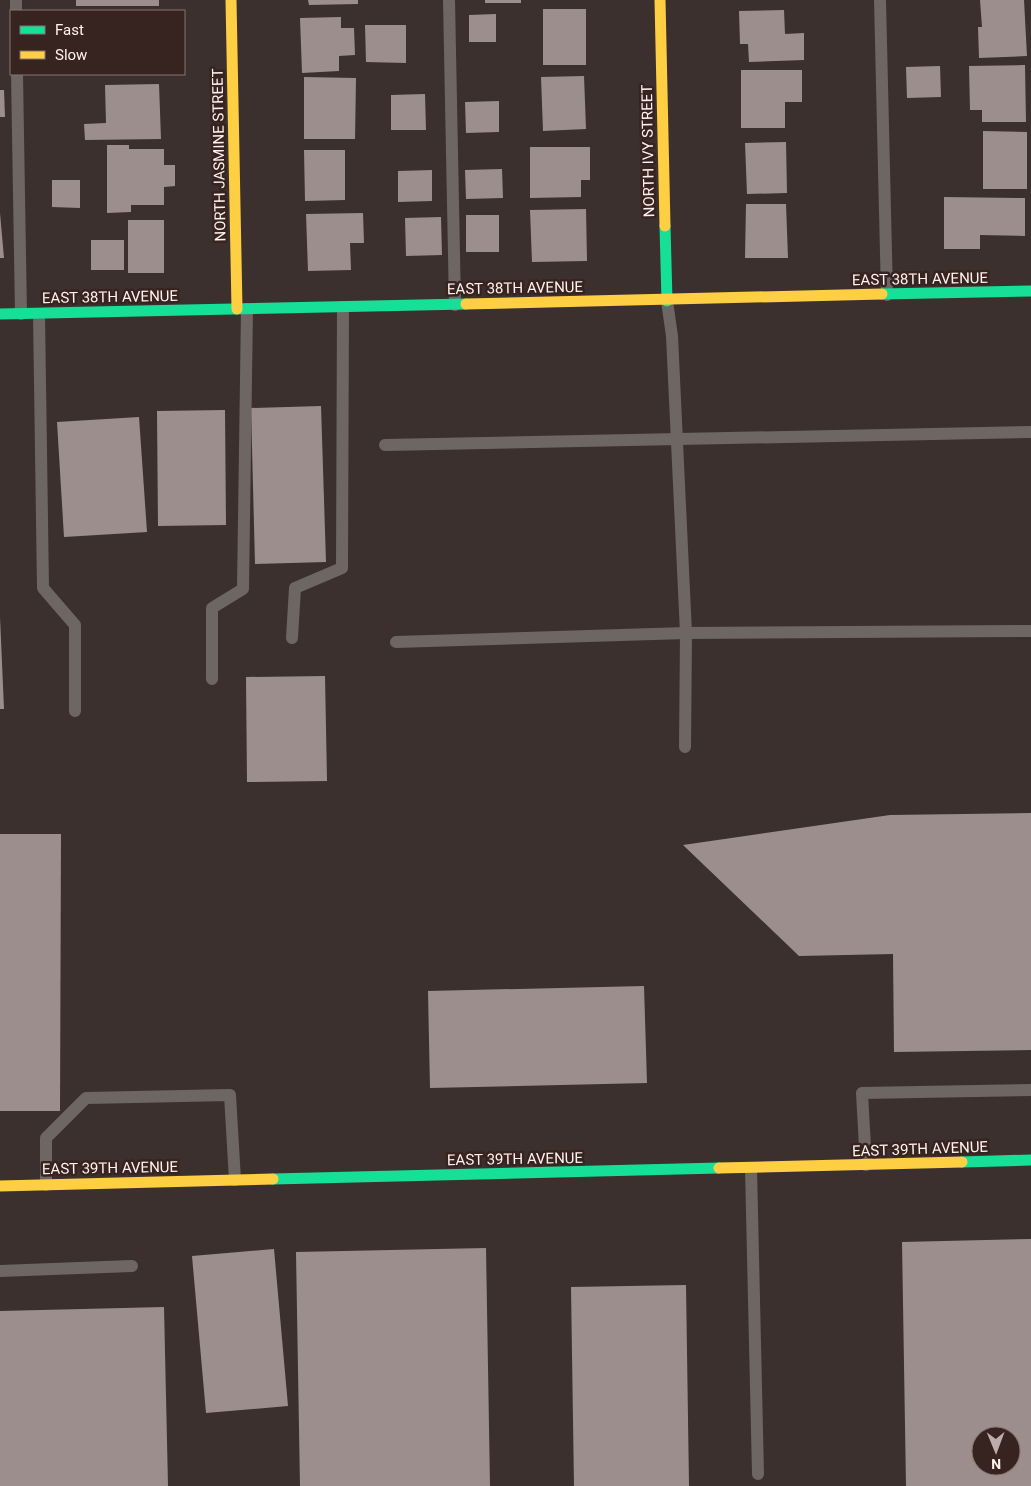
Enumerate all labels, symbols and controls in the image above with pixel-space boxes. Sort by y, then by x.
legend [10,10,185,75]
text: Fast [55,21,84,39]
text: Slow [55,46,87,64]
street label: NORTH JASMINE STREET [208,68,230,242]
street label: NORTH IVY STREET [638,84,658,217]
street label: EAST 38TH AVENUE [852,269,989,289]
street label: EAST 38TH AVENUE [447,278,584,298]
street label: EAST 38TH AVENUE [42,287,179,307]
street label: EAST 39TH AVENUE [852,1138,989,1160]
street label: EAST 39TH AVENUE [447,1149,584,1169]
street label: EAST 39TH AVENUE [42,1158,179,1178]
north arrow [971,1426,1021,1476]
text: N [991,1456,1001,1472]

